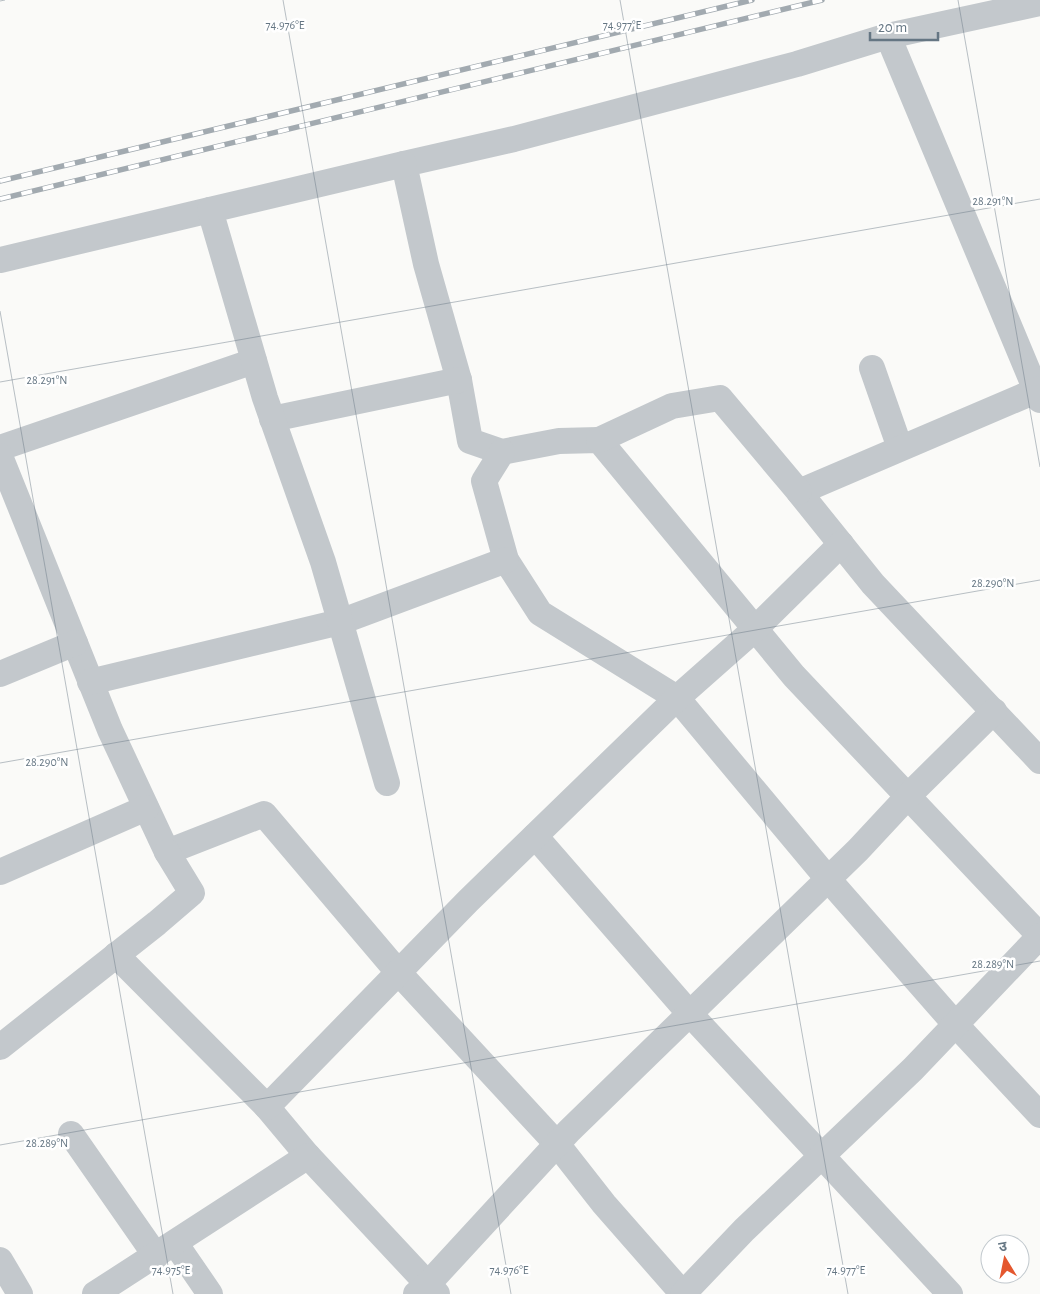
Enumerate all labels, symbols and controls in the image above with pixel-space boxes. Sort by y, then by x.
scale bar [870,10,938,42]
text: 74.976°E [265,19,305,31]
text: 74.977°E [603,19,641,31]
text: 20 m [878,20,907,35]
text: 28.291°N [973,195,1013,207]
text: 28.291°N [27,374,67,386]
text: 28.290°N [971,577,1015,589]
text: 28.290°N [25,756,69,768]
text: 28.289°N [972,958,1014,970]
text: 28.289°N [26,1137,68,1149]
north arrow [980,1234,1030,1284]
text: उ [998,1239,1009,1255]
text: 74.975°E [152,1264,190,1276]
text: 74.976°E [489,1264,529,1276]
text: 74.977°E [827,1264,865,1276]

